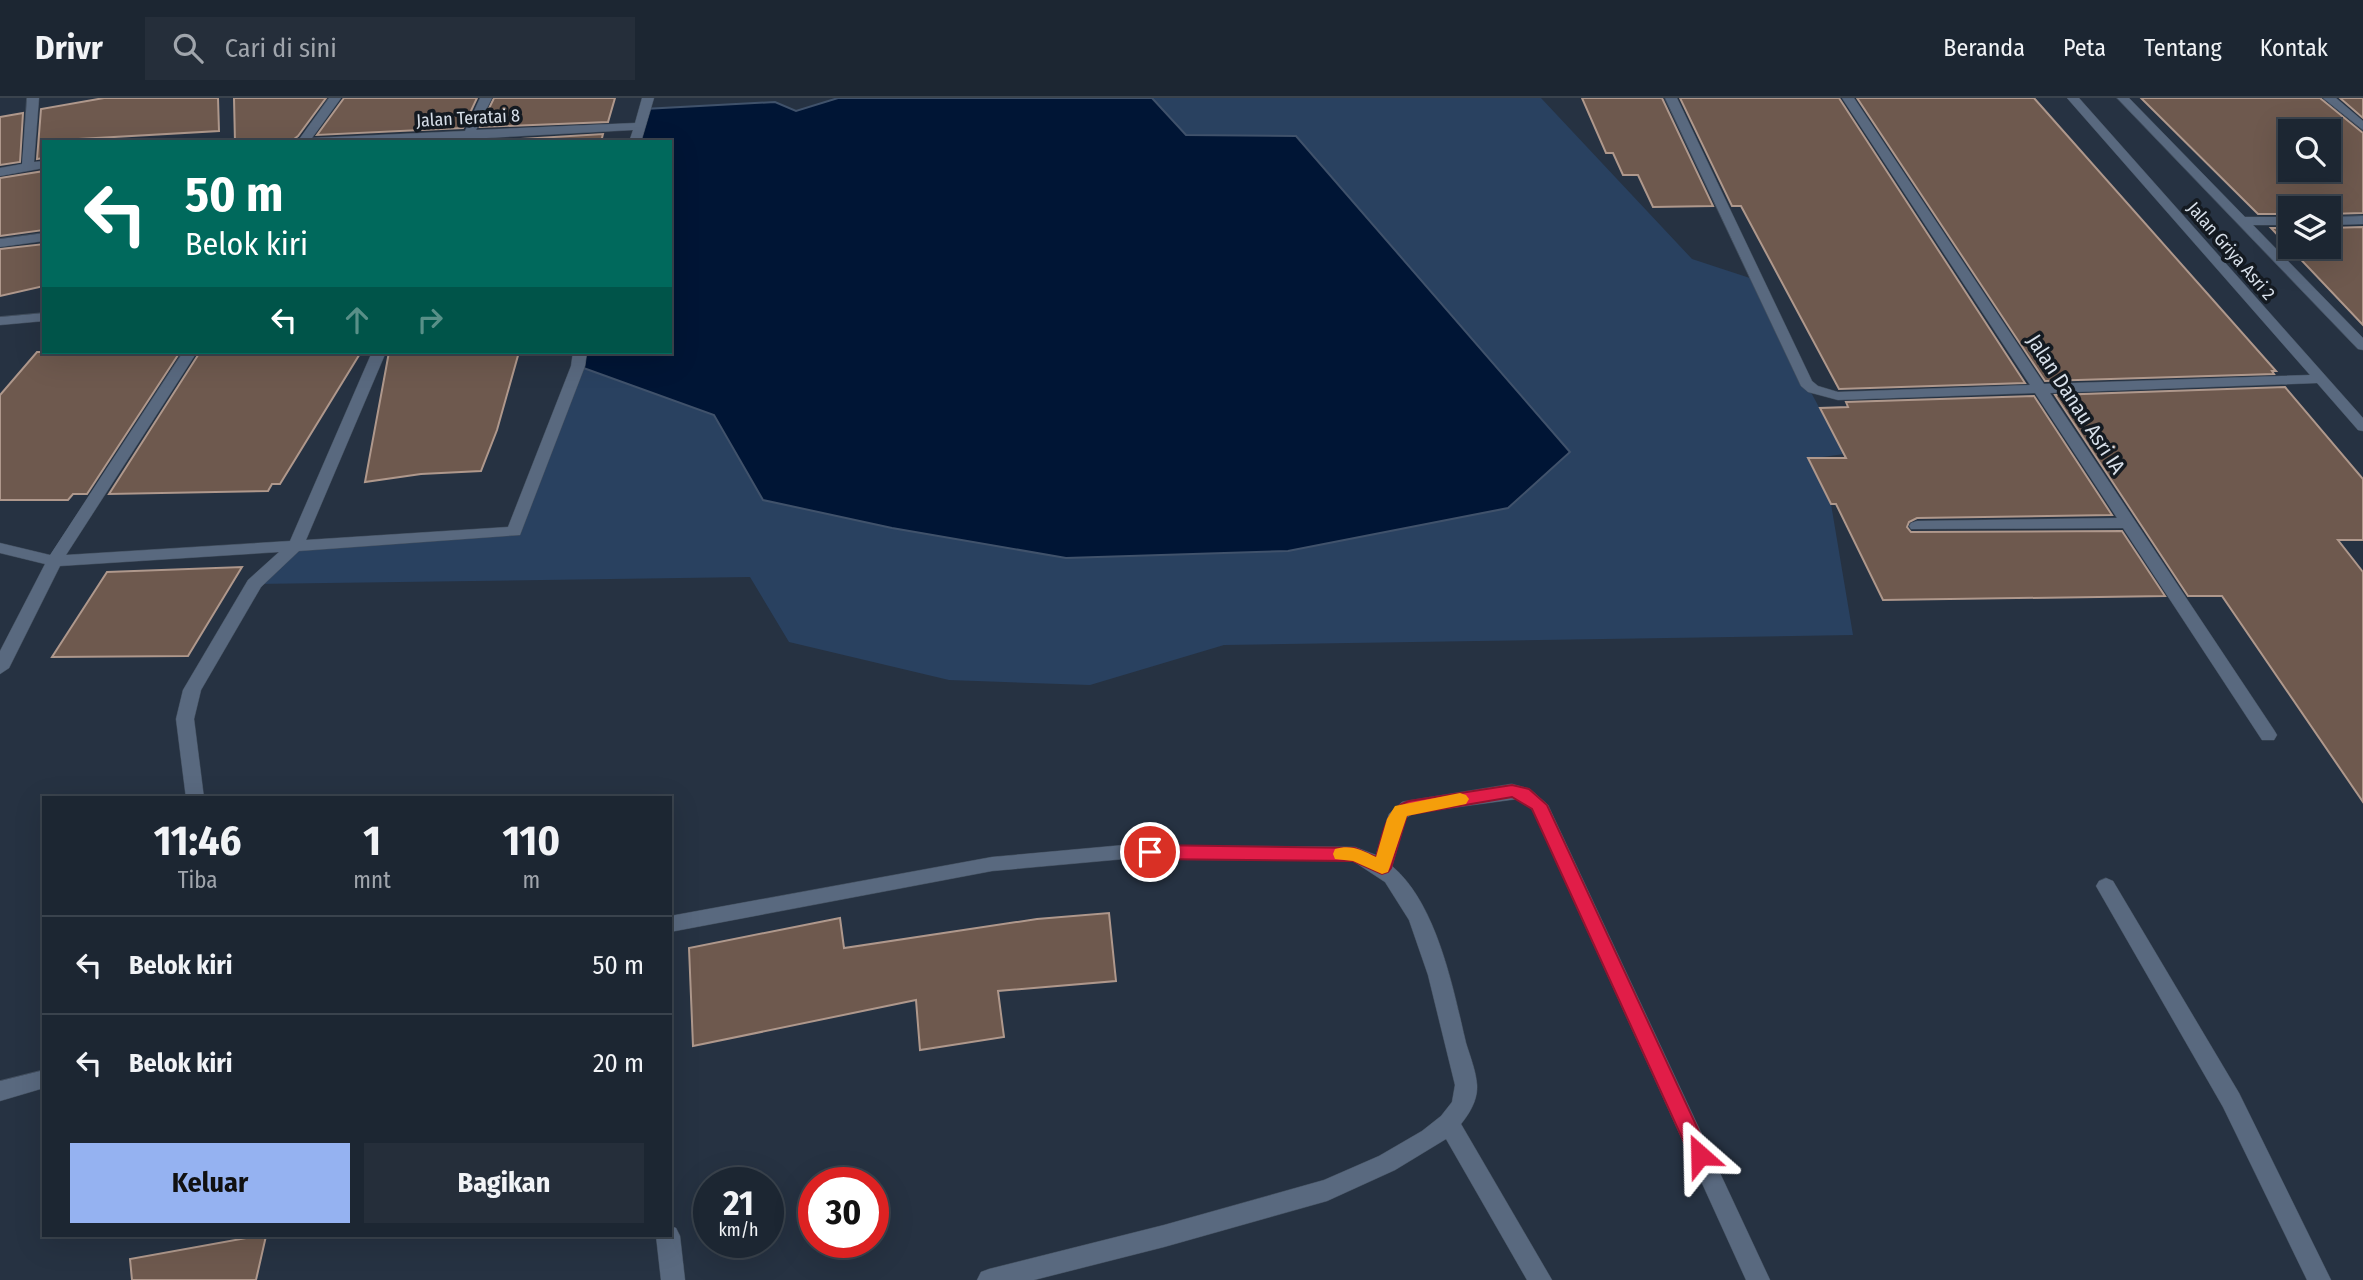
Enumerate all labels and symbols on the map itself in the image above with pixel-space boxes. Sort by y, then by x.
street label: Jalan Teratai 8 [416,104,520,132]
street label: Jalan Griya Asri 2 [2182,197,2280,305]
street label: Jalan Danau Asri IA [2021,329,2131,479]
pin [1120,822,1180,882]
position arrow [1663,1118,1737,1192]
speed limit sign: 30 [798,1167,889,1258]

